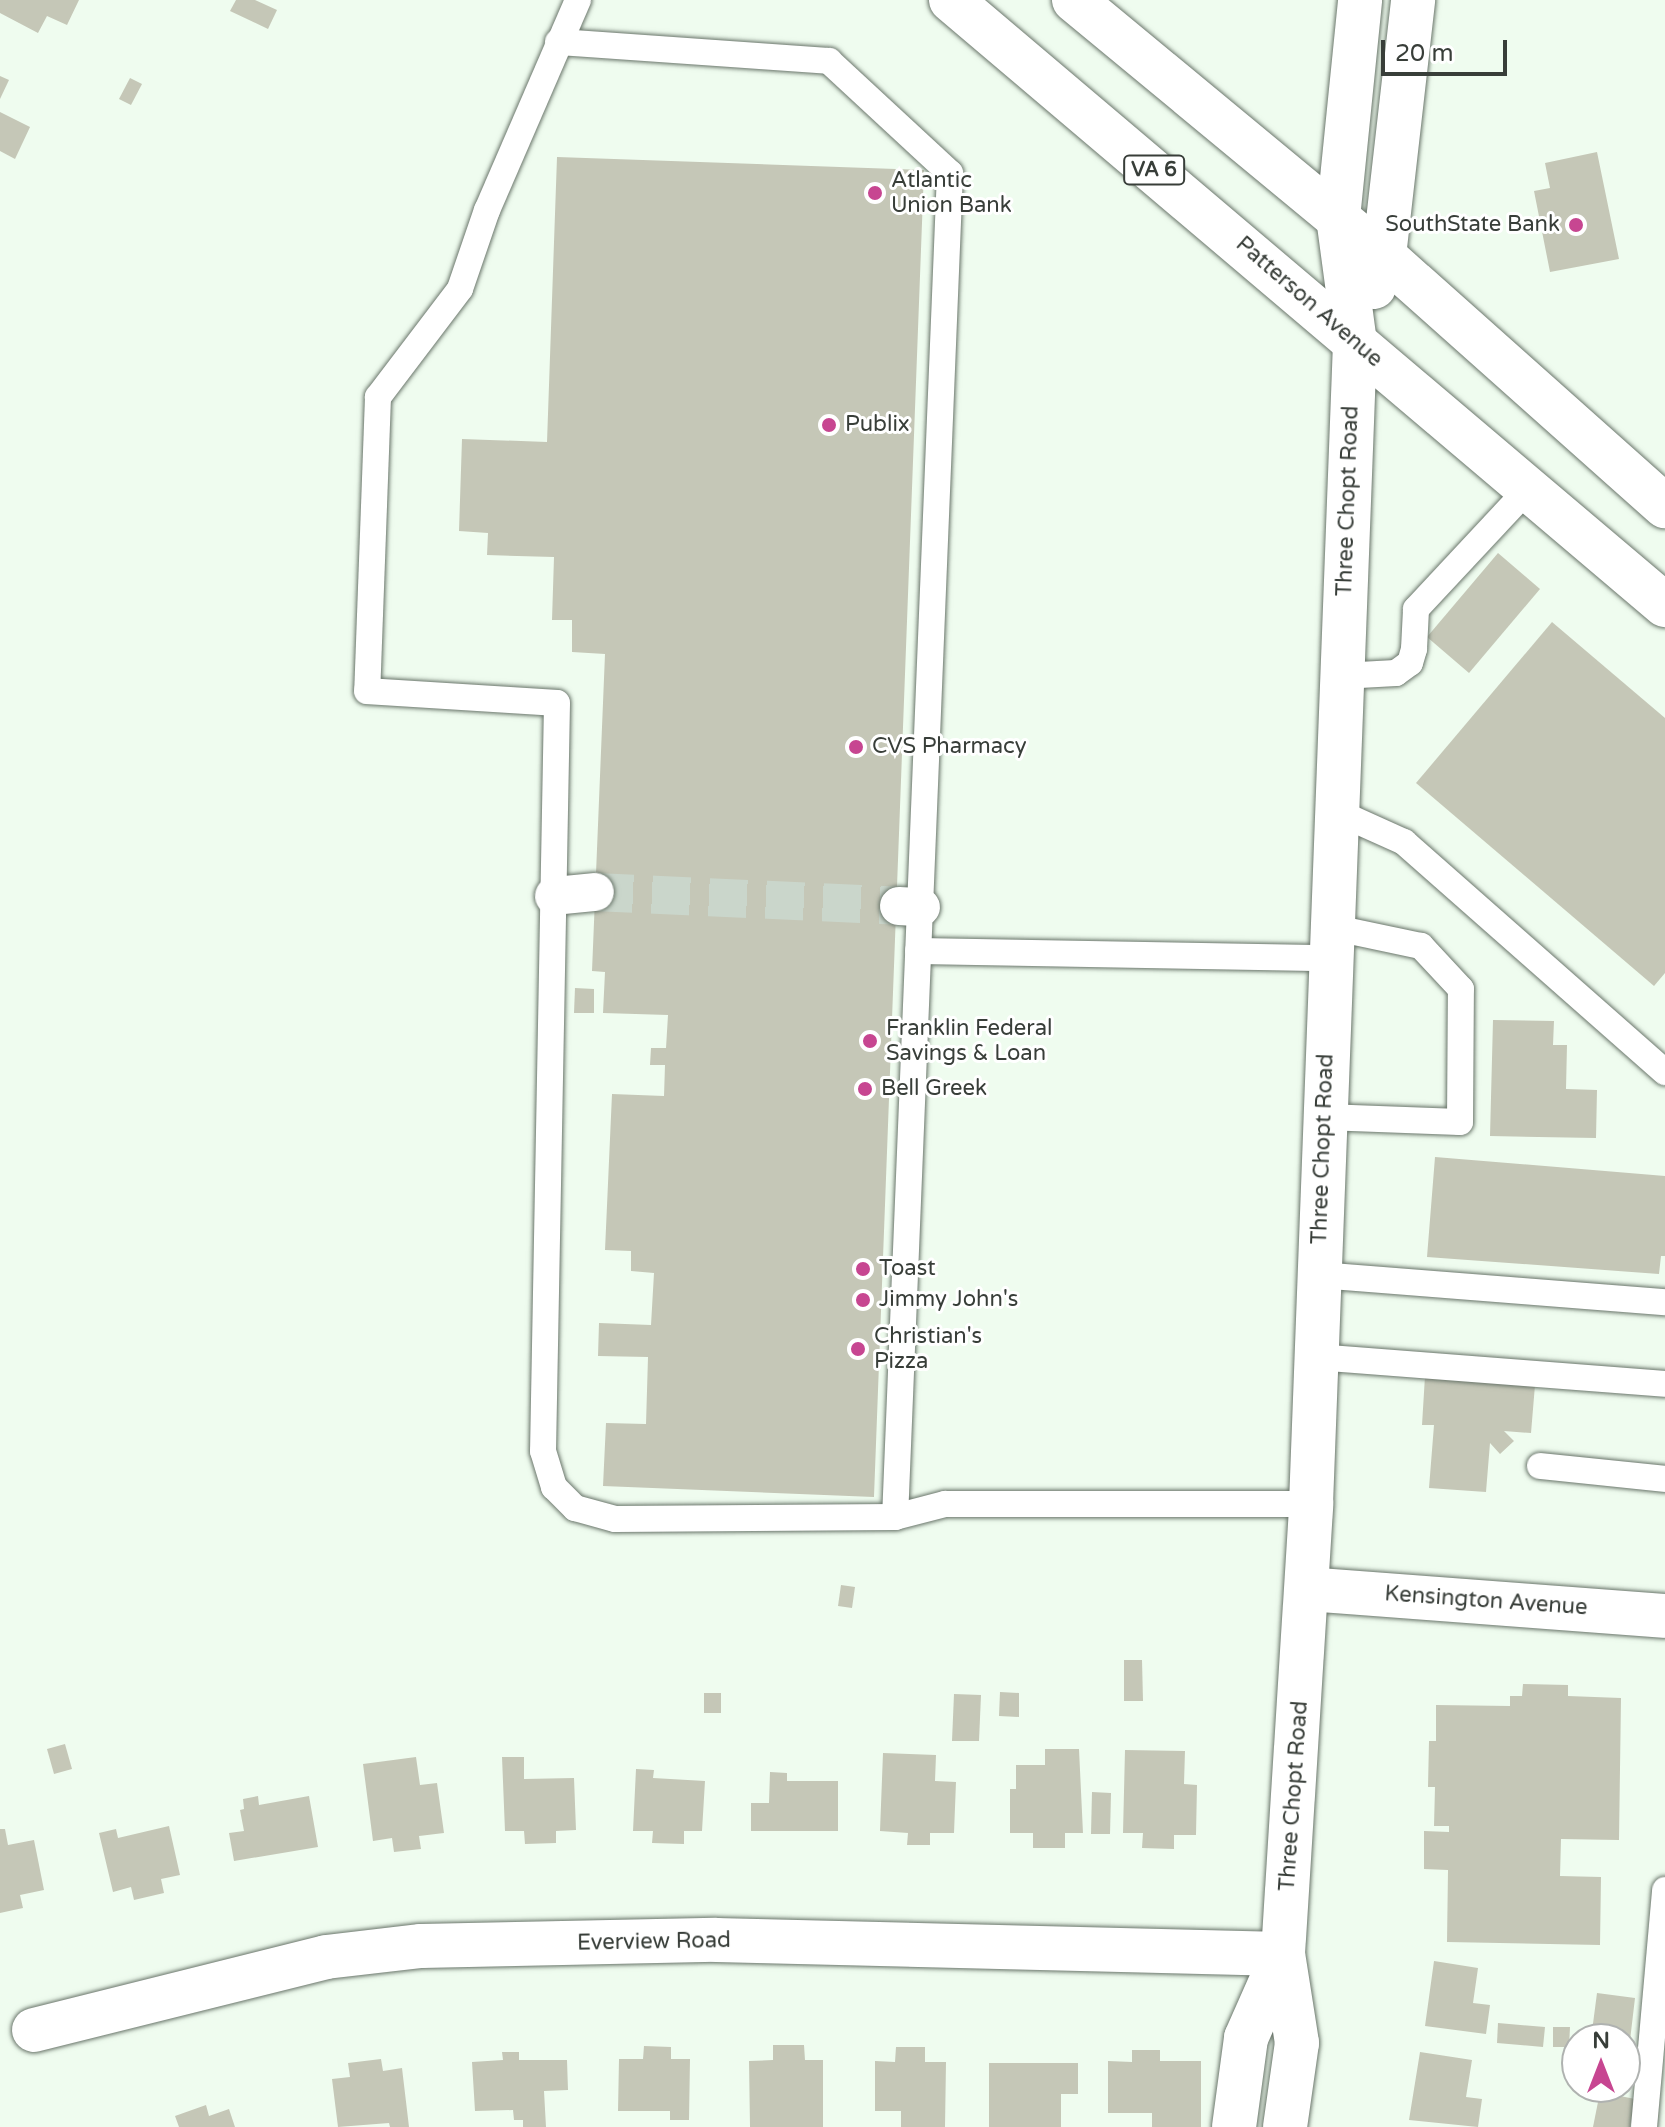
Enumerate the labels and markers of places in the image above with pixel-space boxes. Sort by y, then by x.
place label: Atlantic Union Bank [891,167,1012,218]
marker: Atlantic Union Bank [866,184,884,202]
place label: SouthState Bank [1385,212,1560,238]
marker: SouthState Bank [1567,216,1585,234]
place label: Publix [845,412,910,438]
marker: Publix [820,416,838,434]
place label: CVS Pharmacy [872,734,1027,760]
marker: CVS Pharmacy [847,738,865,756]
place label: Franklin Federal Savings & Loan [886,1015,1053,1066]
marker: Franklin Federal Savings & Loan [861,1032,879,1050]
place label: Bell Greek [881,1076,987,1102]
marker: Bell Greek [856,1080,874,1098]
place label: Toast [879,1256,936,1282]
marker: Toast [854,1260,872,1278]
place label: Jimmy John's [879,1287,1018,1313]
marker: Jimmy John's [854,1291,872,1309]
place label: Christian's Pizza [874,1323,982,1374]
marker: Christian's Pizza [849,1340,867,1358]

